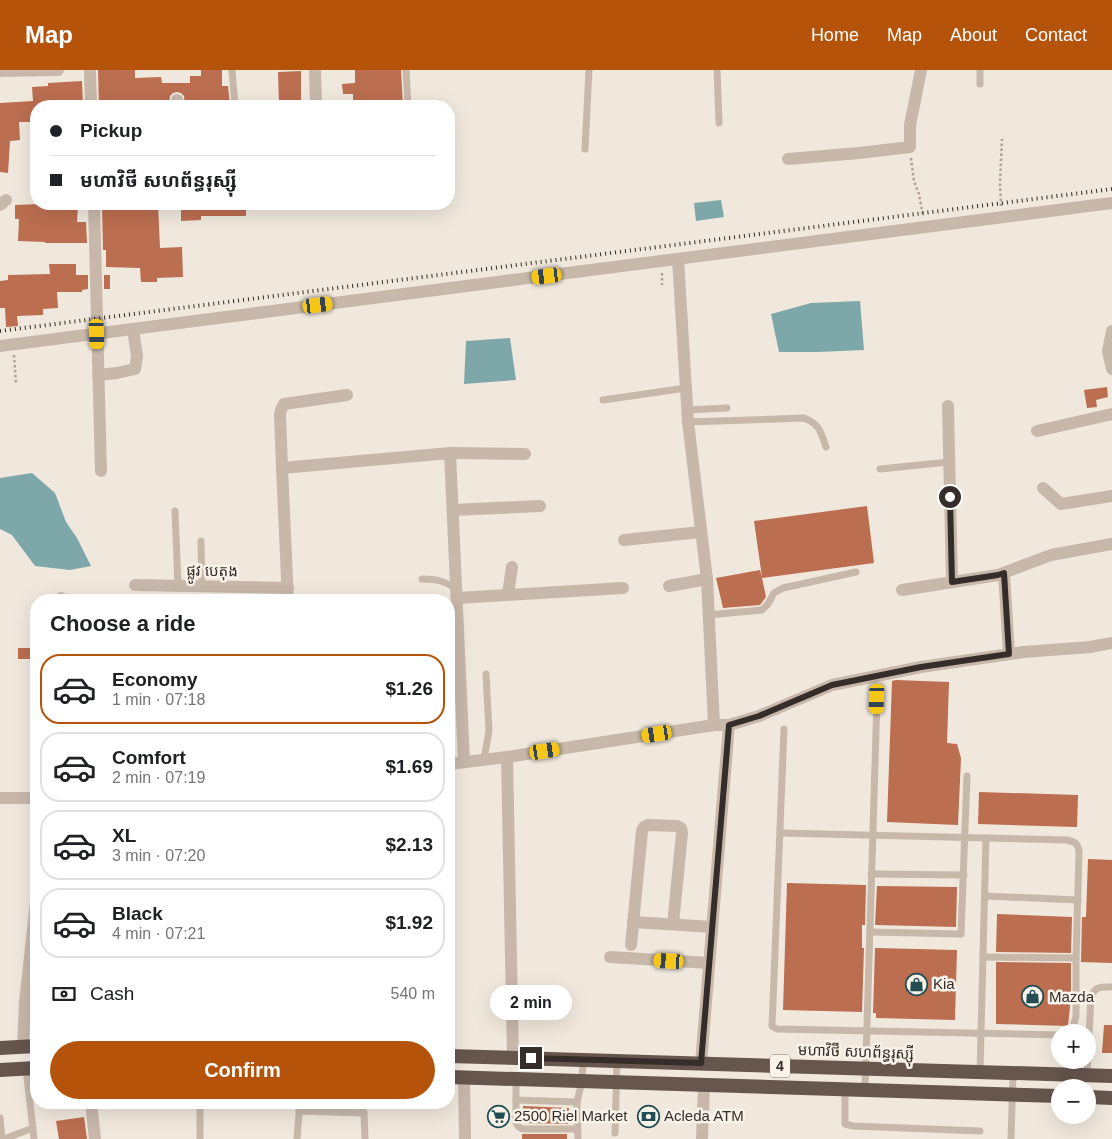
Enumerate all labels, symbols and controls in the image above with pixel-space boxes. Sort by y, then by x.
text: Map [25,21,73,48]
text: Home [811,25,859,45]
text: Map [887,25,922,45]
text: About [950,25,997,45]
text: Contact [1025,25,1087,45]
text: Pickup [80,120,142,141]
text: មហាវិថី សហព័ន្ធរុស្ស៊ី [80,170,237,191]
car [531,267,562,285]
car [302,296,333,314]
car [88,319,105,349]
route start [939,486,961,508]
street label: ផ្លូវ បេតុង [186,562,238,585]
text: Choose a ride [50,611,195,636]
icon: car [52,667,97,712]
text: Economy [112,669,198,690]
text: $1.26 [385,678,433,699]
car [868,684,885,714]
text: 1 min · 07:18 [112,691,205,708]
car [641,724,672,744]
car [529,741,560,761]
icon: car [52,745,97,790]
text: Comfort [112,747,186,768]
text: $1.69 [385,756,433,777]
text: 2 min · 07:19 [112,769,205,786]
icon: car [52,823,97,868]
text: XL [112,825,136,846]
text: $2.13 [385,834,433,855]
text: 3 min · 07:20 [112,847,205,864]
icon: car [52,901,97,946]
text: Black [112,903,163,924]
text: $1.92 [385,912,433,933]
text: 4 min · 07:21 [112,925,205,942]
car [653,953,684,969]
shop icon: Kia [905,972,929,996]
place label: Kia [933,975,955,992]
icon: cash [50,980,78,1008]
text: Cash [90,983,134,1004]
text: 540 m [391,985,435,1002]
shop icon: Mazda [1021,985,1045,1009]
callout: 2 min [490,986,572,1020]
place label: Mazda [1049,988,1095,1005]
text: 2 min [510,994,552,1011]
map controls [1051,1024,1096,1124]
button: + [1051,1024,1096,1069]
street label: មហាវិថី សហព័ន្ធរុស្ស៊ី [798,1040,914,1067]
button: Confirm [50,1041,435,1099]
route end [520,1047,542,1069]
road number: 4 [770,1054,790,1078]
button: − [1051,1079,1096,1124]
supermarket icon: 2500 Riel Market [486,1104,510,1128]
bank icon: Acleda ATM [636,1104,660,1128]
place label: 2500 Riel Market [514,1107,628,1124]
place label: Acleda ATM [664,1107,744,1124]

